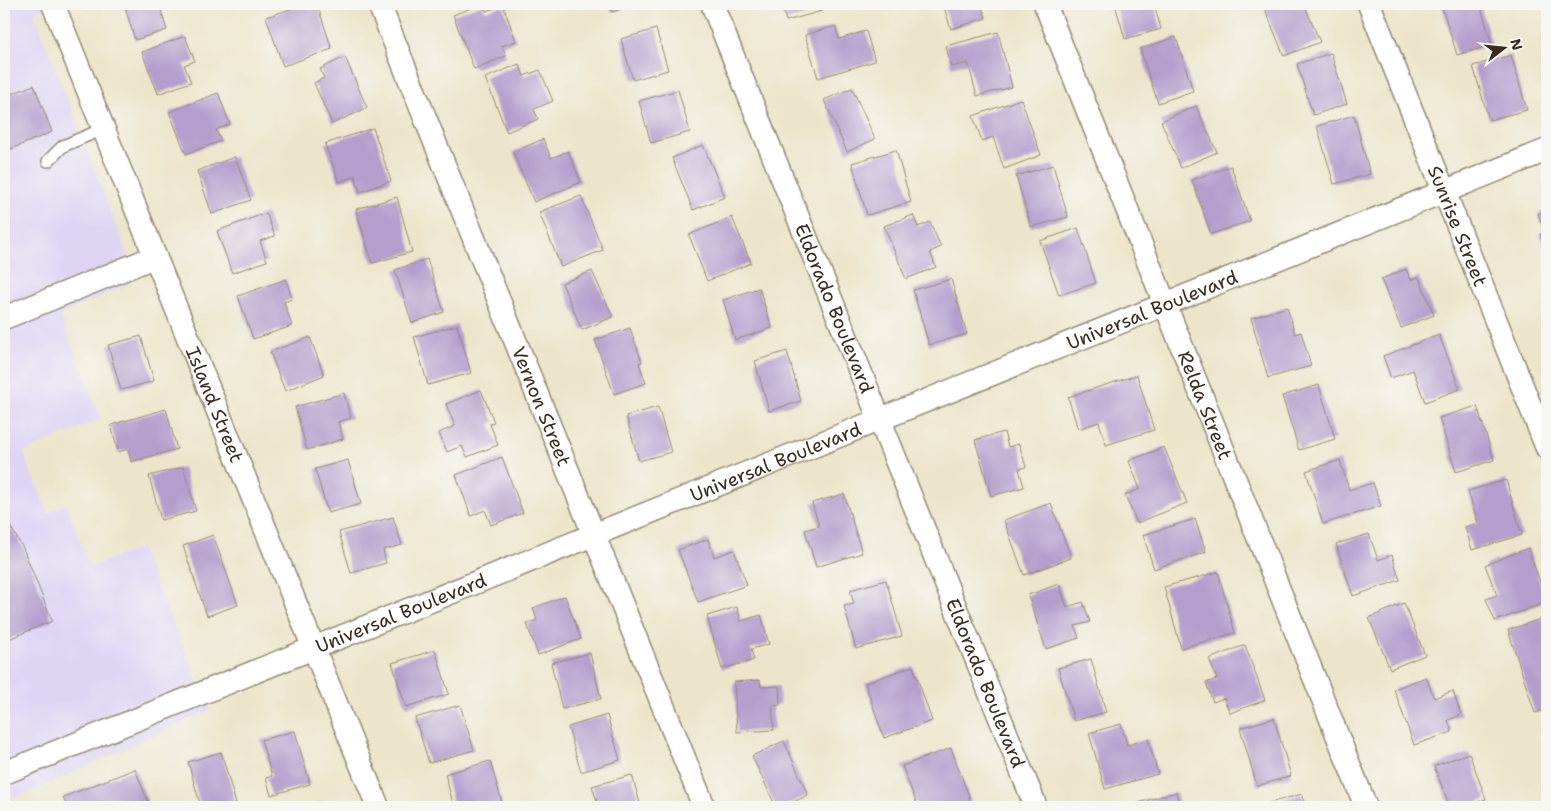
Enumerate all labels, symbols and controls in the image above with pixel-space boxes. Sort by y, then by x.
north arrow [1478,22,1528,72]
text: N [1506,37,1527,52]
street label: Sunrise Street [1423,162,1493,290]
street label: Eldorado Boulevard [789,220,880,397]
street label: Universal Boulevard [1063,264,1241,355]
street label: Island Street [180,343,250,466]
street label: Vernon Street [506,343,577,470]
street label: Relda Street [1172,347,1238,463]
street label: Universal Boulevard [686,416,865,507]
street label: Universal Boulevard [312,567,490,658]
street label: Eldorado Boulevard [940,594,1031,771]

